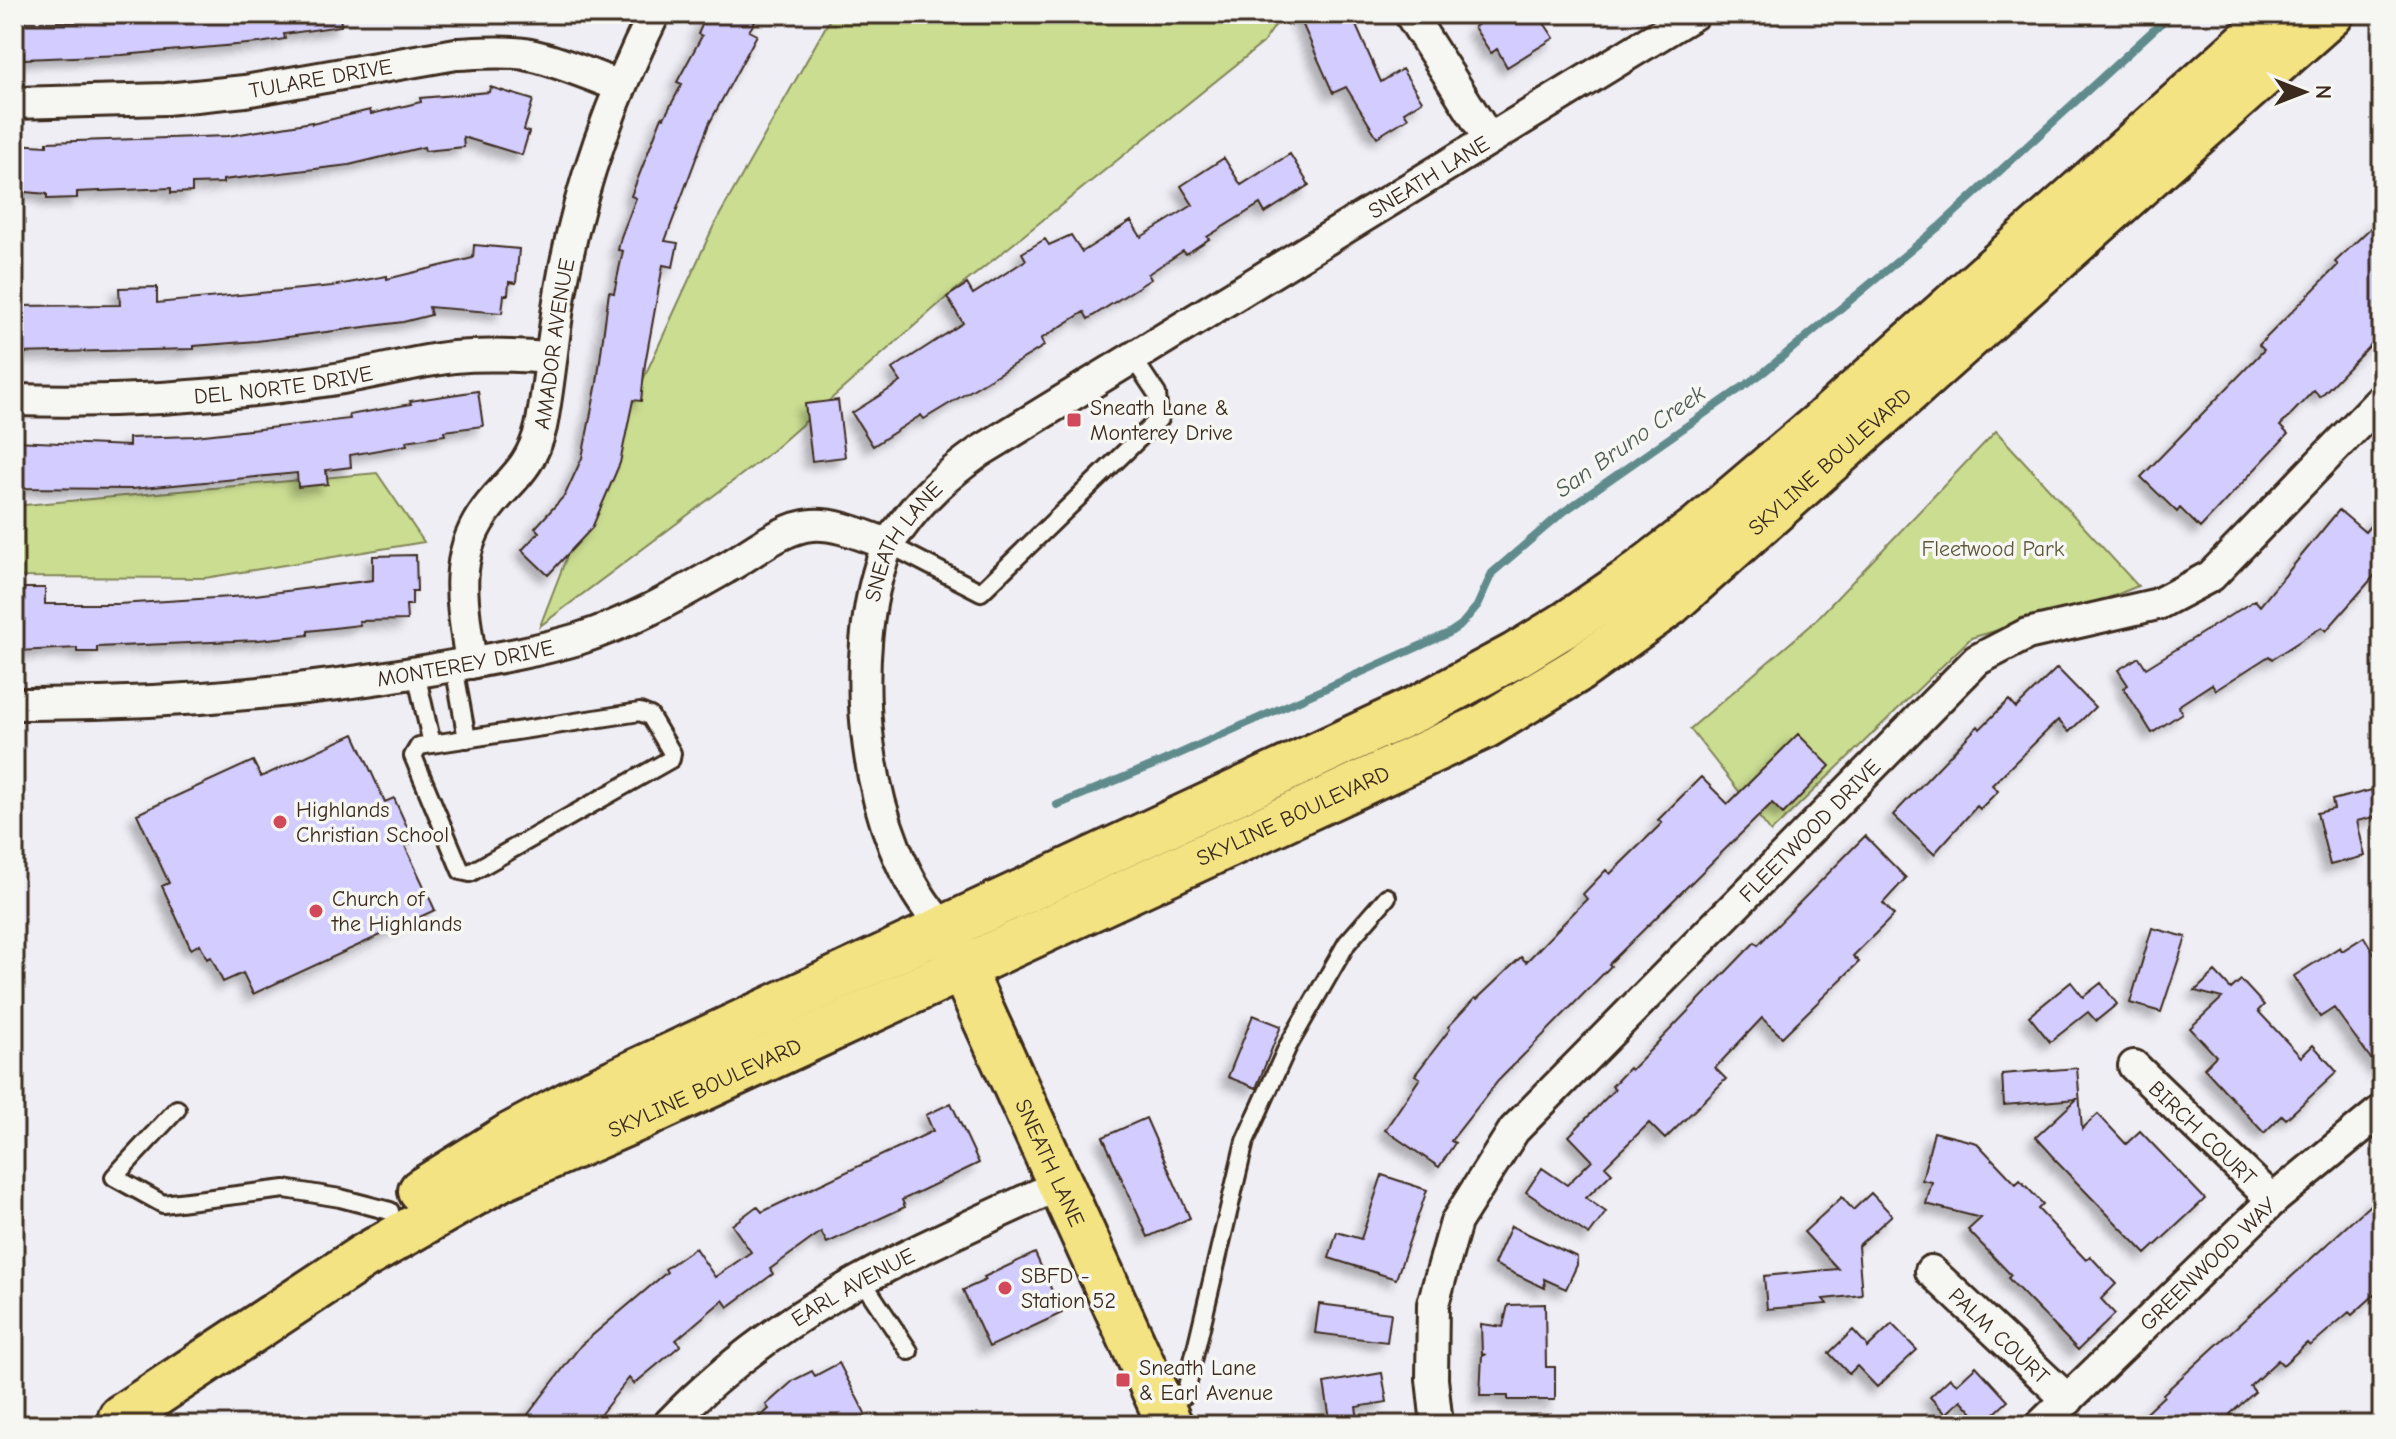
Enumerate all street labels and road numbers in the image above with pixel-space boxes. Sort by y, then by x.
street label: TULARE DRIVE [247,53,394,104]
street label: SNEATH LANE [1364,131,1494,225]
street label: AMADOR AVENUE [529,256,580,431]
street label: DEL NORTE DRIVE [193,360,375,410]
street label: SKYLINE BOULEVARD [1743,382,1917,541]
street label: SNEATH LANE [860,476,948,604]
street label: MONTEREY DRIVE [375,634,557,692]
street label: FLEETWOOD DRIVE [1734,754,1886,908]
street label: SKYLINE BOULEVARD [1192,760,1394,872]
street label: SKYLINE BOULEVARD [604,1033,806,1144]
street label: BIRCH COURT [2143,1076,2262,1192]
street label: SNEATH LANE [1009,1095,1090,1231]
street label: GREENWOOD WAY [2135,1192,2282,1336]
street label: EARL AVENUE [787,1242,919,1332]
street label: PALM COURT [1943,1283,2055,1390]

